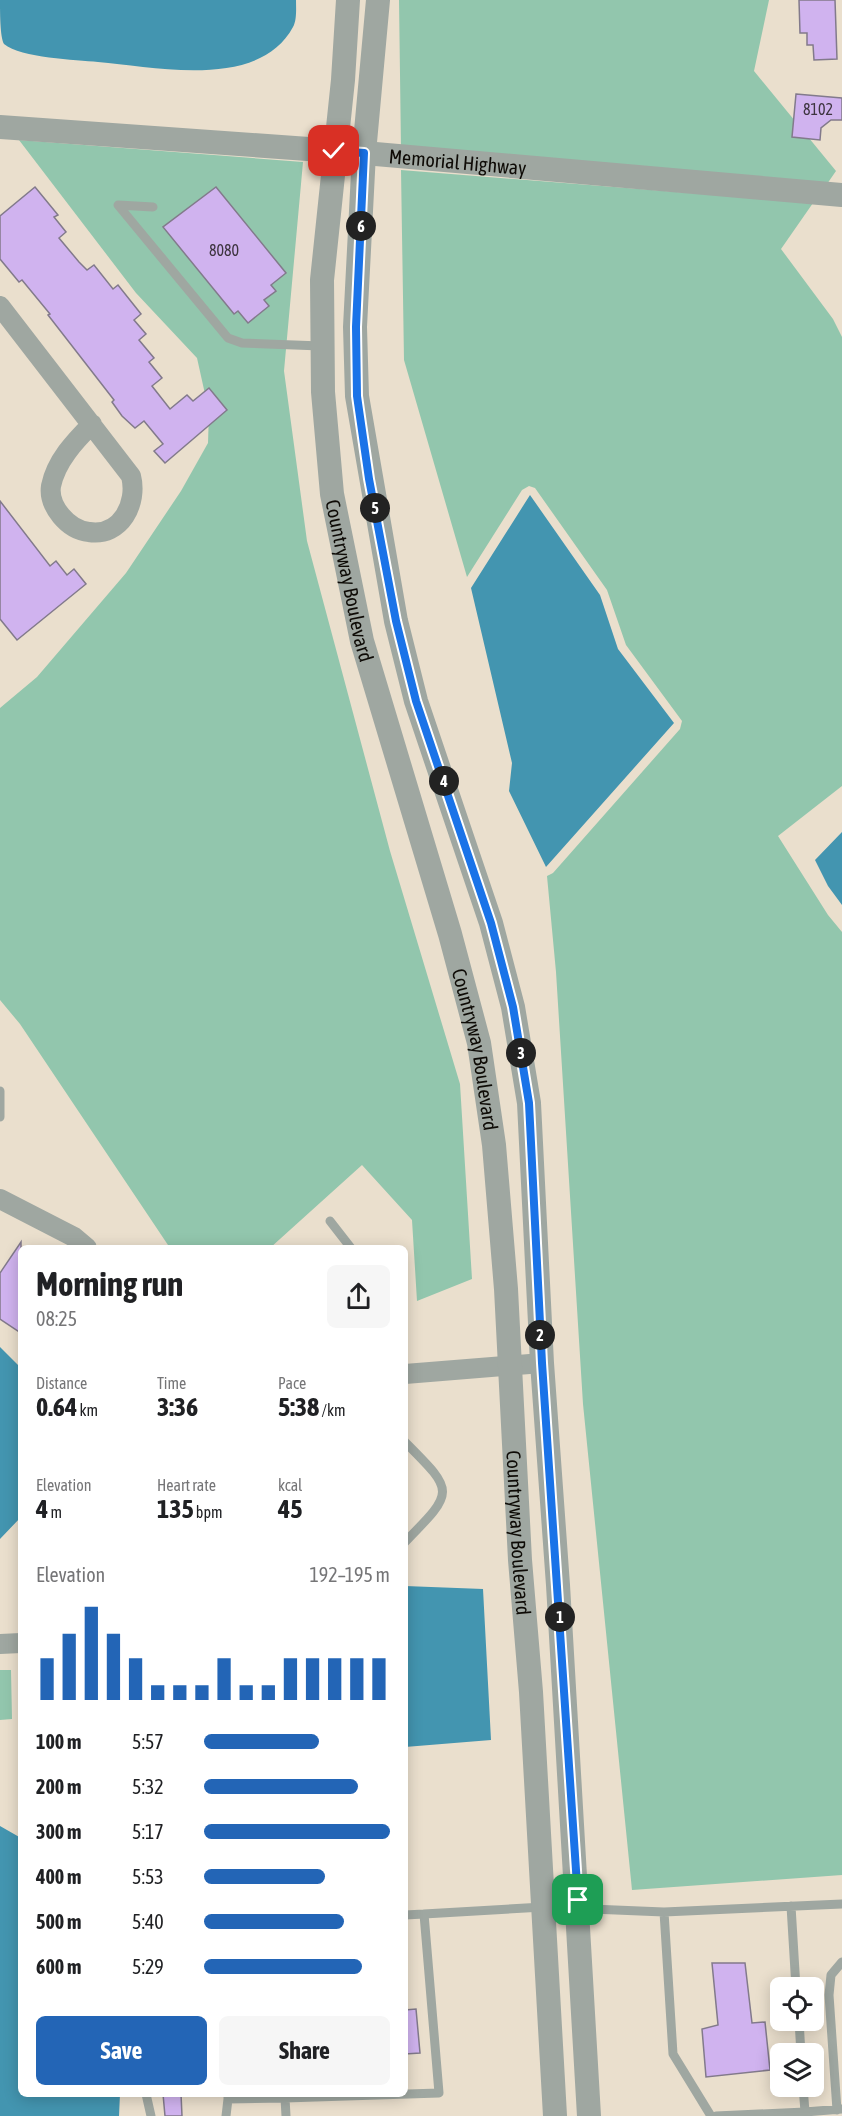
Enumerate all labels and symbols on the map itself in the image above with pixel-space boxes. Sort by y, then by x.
house number: 8102 [803,100,833,118]
pin [308,125,359,176]
street label: Memorial Highway [388,144,527,179]
pin: 6 [346,211,376,241]
house number: 8080 [209,241,239,259]
pin: 5 [360,493,390,523]
street label: Countryway Boulevard [322,497,379,664]
pin: 4 [429,766,459,796]
street label: Countryway Boulevard [448,966,503,1132]
pin: 3 [506,1038,536,1068]
pin: 2 [525,1320,555,1350]
street label: Countryway Boulevard [503,1450,536,1616]
pin: 1 [545,1602,575,1632]
pin [552,1874,603,1925]

